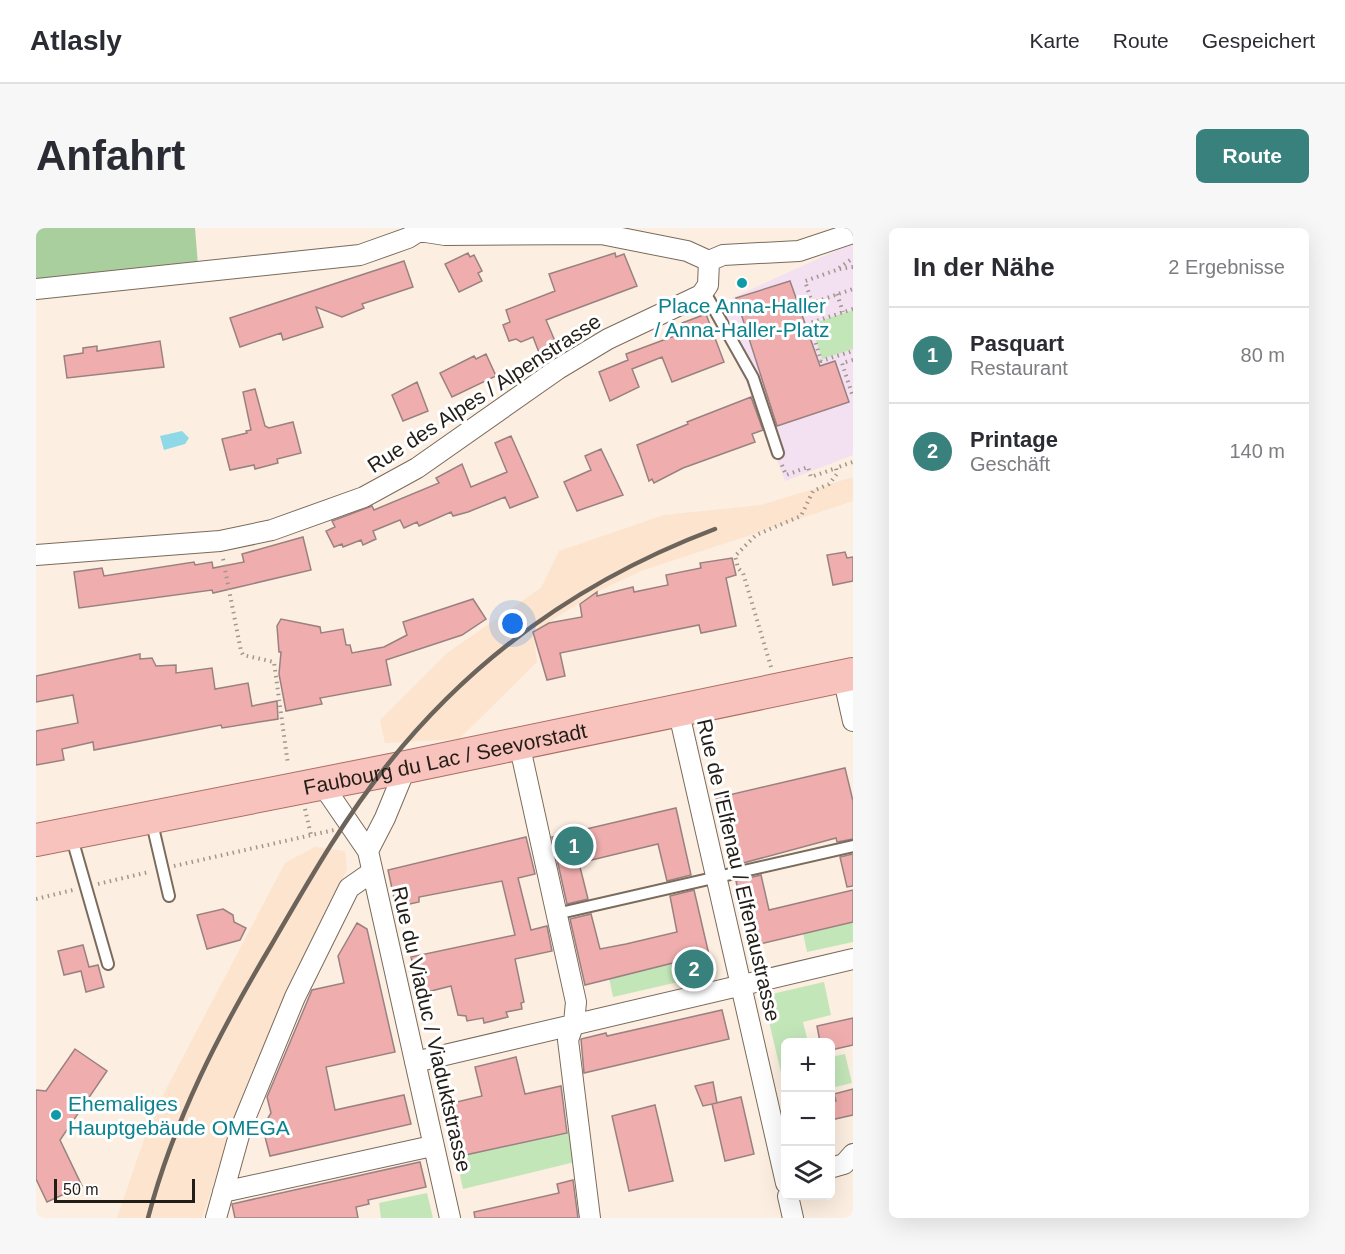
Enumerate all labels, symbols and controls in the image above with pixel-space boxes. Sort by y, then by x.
text: Atlasly [30,25,122,56]
text: Karte [1030,29,1080,52]
text: Route [1113,29,1169,52]
text: Gespeichert [1202,29,1315,52]
button: Route [1196,129,1309,183]
text: Anfahrt [36,132,185,179]
text: In der Nähe [913,252,1055,282]
text: 2 Ergebnisse [1168,256,1285,278]
marker: Place Anna-Haller / Anna-Haller-Platz [735,276,749,290]
place label: Place Anna-Haller / Anna-Haller-Platz [654,294,830,341]
street label: Rue des Alpes / Alpenstrasse [363,309,605,477]
text: Pasquart [970,331,1064,356]
text: 1 [927,344,938,366]
text: 80 m [1241,344,1285,366]
text: Restaurant [970,357,1068,379]
text: Printage [970,427,1058,452]
text: 2 [927,440,938,462]
text: 140 m [1229,440,1285,462]
text: Geschäft [970,453,1050,475]
your location [498,609,527,638]
street label: Rue de l'Elfenau / Elfenaustrasse [693,716,785,1024]
street label: Faubourg du Lac / Seevorstadt [301,718,589,798]
pin: 1 [554,824,594,868]
street label: Rue du Viaduc / Viaduktstrasse [388,884,476,1174]
pin: 2 [674,946,714,992]
map controls [781,1038,835,1200]
button: + [781,1038,835,1092]
place label: Ehemaliges Hauptgebäude OMEGA [68,1092,290,1139]
button: − [781,1092,835,1146]
marker: Ehemaliges Hauptgebäude OMEGA [49,1108,63,1122]
button: layers [781,1146,835,1200]
scale bar [54,1176,195,1204]
text: 50 m [63,1181,99,1198]

